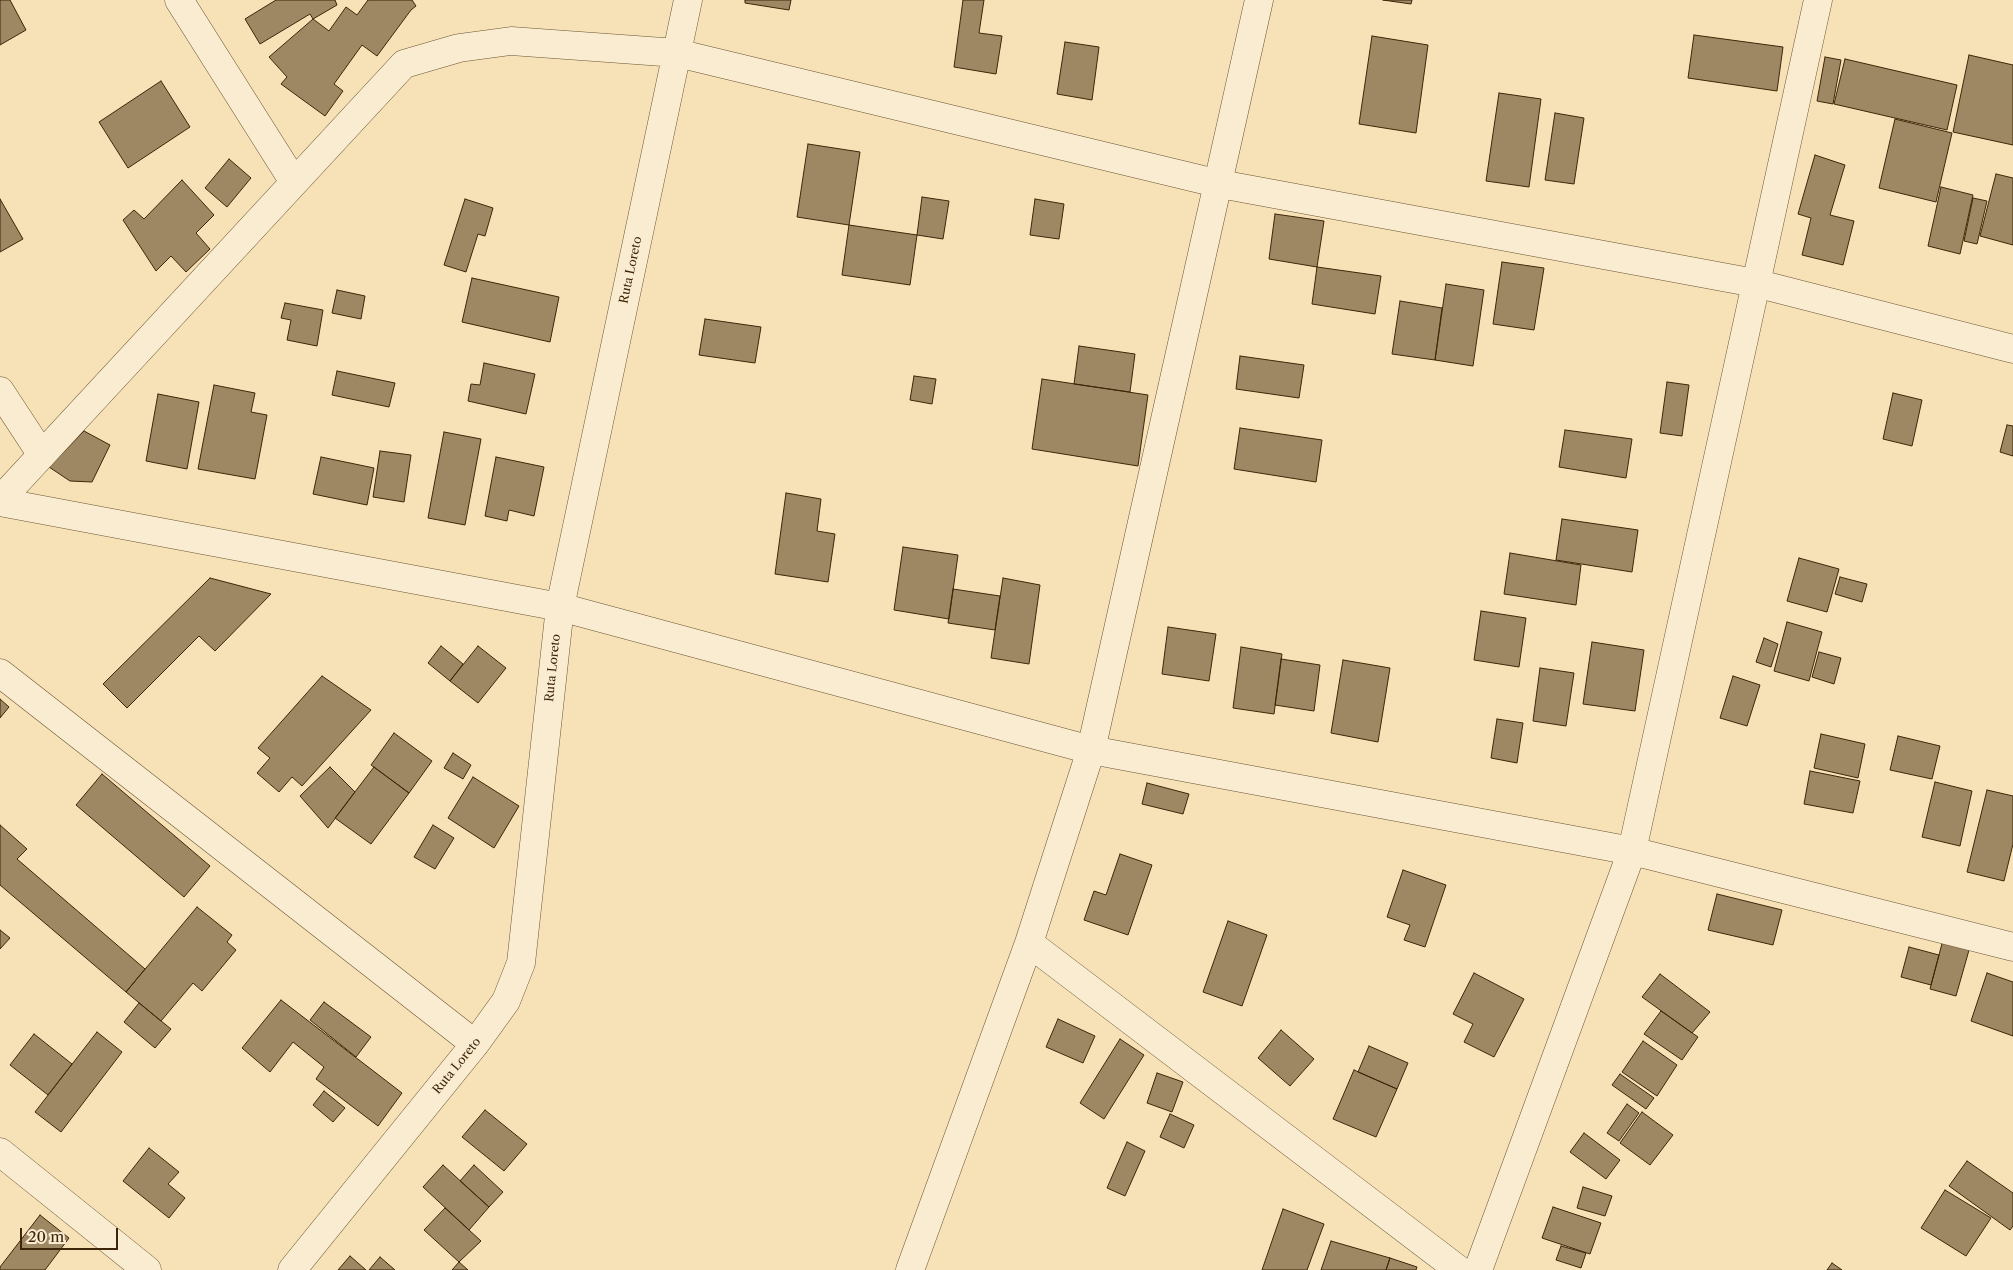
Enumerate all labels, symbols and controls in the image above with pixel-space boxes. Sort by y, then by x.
street label: Ruta Loreto [617,235,645,305]
street label: Ruta Loreto [542,633,564,703]
street label: Ruta Loreto [430,1035,484,1097]
scale bar [22,1218,120,1250]
text: 20 m [28,1227,64,1246]

